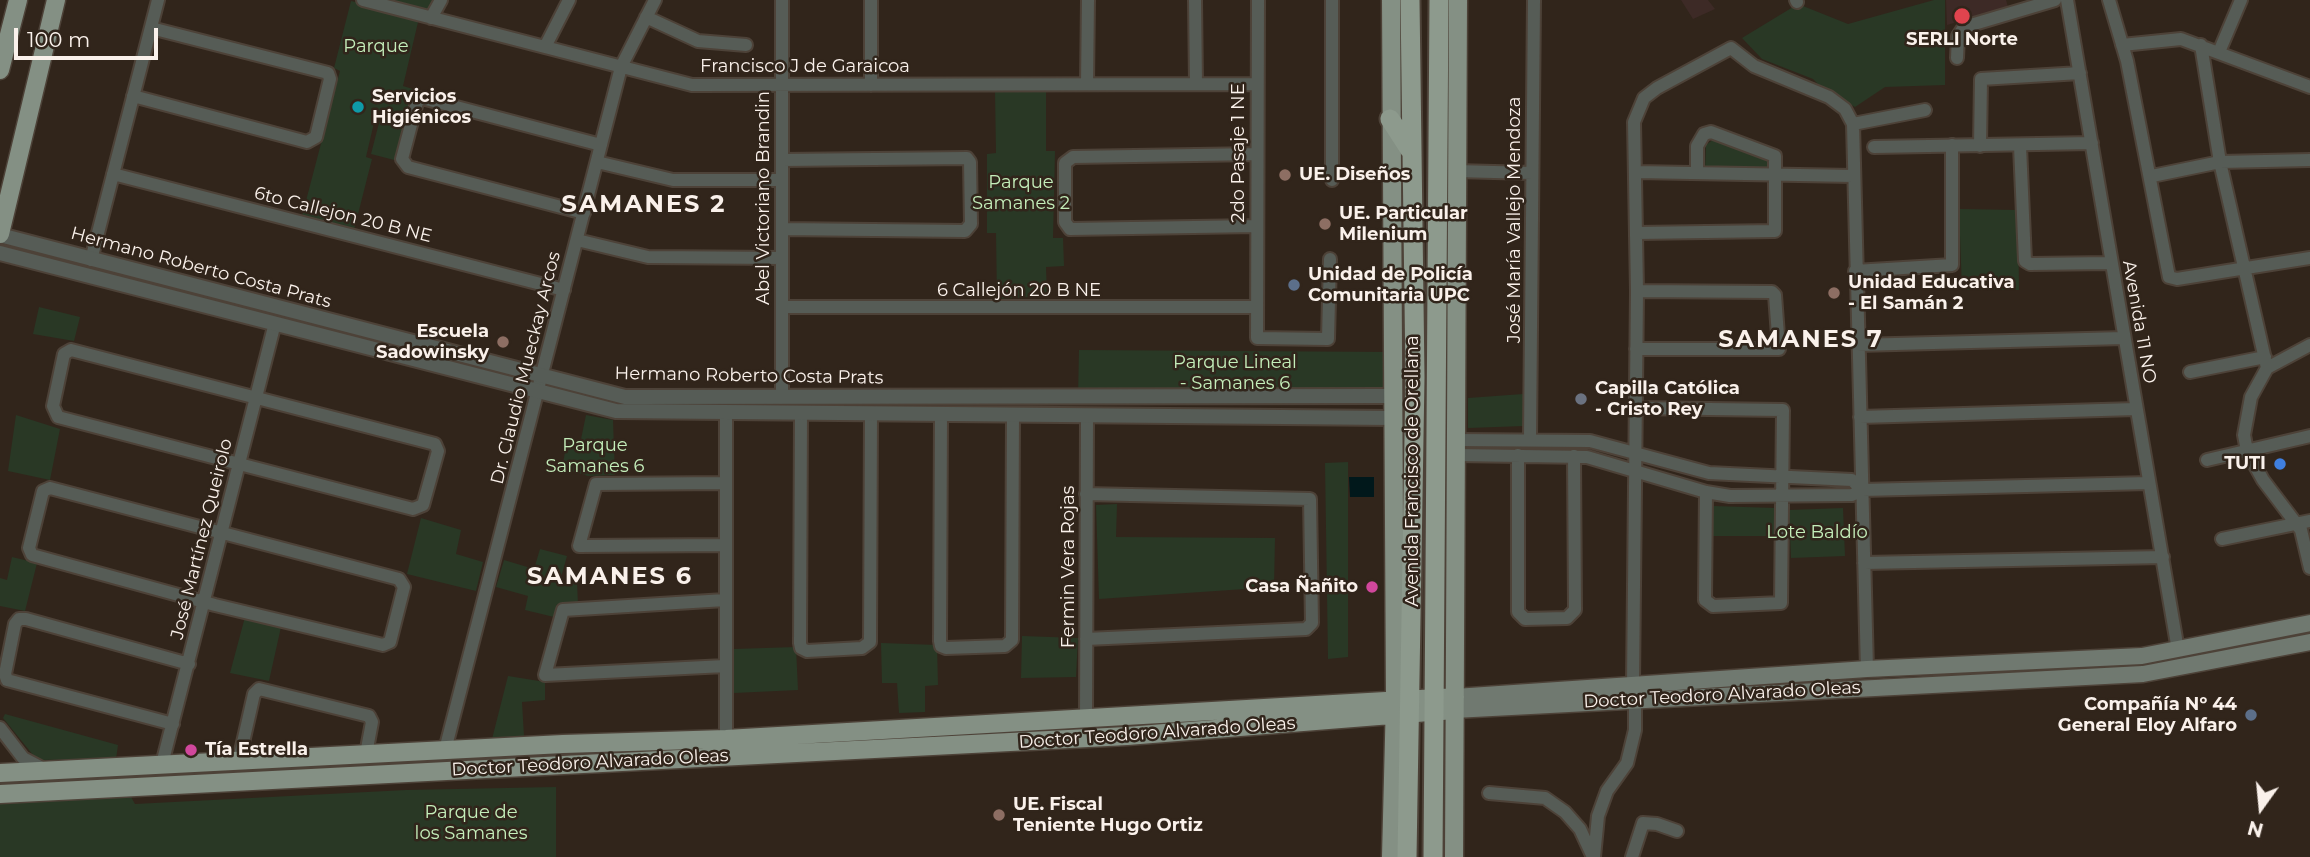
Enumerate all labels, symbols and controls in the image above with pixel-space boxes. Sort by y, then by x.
marker: SERLI Norte [1952,6,1972,26]
scale bar [18,14,161,58]
text: 100 m [27,27,90,52]
place label: SERLI Norte [1906,29,2018,51]
park label: Parque [343,36,409,58]
street label: Francisco J de Garaicoa [700,56,910,78]
street label: 2do Pasaje 1 NE [1228,83,1250,223]
place label: Servicios Higiénicos [372,86,471,128]
street label: Abel Victoriano Brandin [753,91,775,305]
street label: José María Vallejo Mendoza [1504,97,1526,343]
marker: Servicios Higiénicos [350,99,366,115]
place label: UE. Diseños [1299,164,1410,186]
marker: UE. Diseños [1277,167,1293,183]
park label: Parque Samanes 2 [972,172,1070,214]
street label: 6to Callejon 20 B NE [252,182,434,248]
district label: SAMANES 2 [563,191,725,219]
place label: UE. Particular Milenium [1339,203,1468,246]
marker: UE. Particular Milenium [1317,216,1333,232]
street label: Hermano Roberto Costa Prats [68,223,334,313]
street label: Dr. Claudio Mueckay Arcos [487,249,565,487]
street label: Avenida 11 NO [2118,259,2160,385]
place label: Unidad de Policía Comunitaria UPC [1308,264,1473,306]
place label: Unidad Educativa - El Samán 2 [1848,272,2015,314]
marker: Unidad de Policía Comunitaria UPC [1286,277,1302,293]
street label: 6 Callejón 20 B NE [937,280,1101,302]
marker: Unidad Educativa - El Samán 2 [1826,285,1842,301]
place label: Escuela Sadowinsky [376,321,489,364]
district label: SAMANES 7 [1719,326,1883,354]
marker: Escuela Sadowinsky [495,334,511,350]
street label: Avenida Francisco de Orellana [1402,335,1424,607]
park label: Parque Lineal - Samanes 6 [1173,352,1297,394]
street label: Hermano Roberto Costa Prats [614,363,884,389]
place label: Capilla Católica - Cristo Rey [1595,378,1740,420]
marker: Capilla Católica - Cristo Rey [1573,391,1589,407]
park label: Parque Samanes 6 [546,435,644,478]
street label: José Martínez Queirolo [167,436,237,642]
place label: TUTI [2224,453,2266,475]
marker: TUTI [2272,456,2288,472]
street label: Fermin Vera Rojas [1058,486,1080,648]
park label: Lote Baldío [1766,522,1868,544]
district label: SAMANES 6 [528,563,692,591]
place label: Casa Ñañito [1245,576,1358,598]
marker: Casa Ñañito [1364,579,1380,595]
street label: Doctor Teodoro Alvarado Oleas [1583,677,1861,713]
place label: Compañía Nº 44 General Eloy Alfaro [2058,694,2237,736]
marker: Compañía Nº 44 General Eloy Alfaro [2243,707,2259,723]
street label: Doctor Teodoro Alvarado Oleas [1018,713,1296,753]
place label: Tía Estrella [205,739,308,761]
marker: Tía Estrella [183,742,199,758]
street label: Doctor Teodoro Alvarado Oleas [451,745,729,781]
north arrow [2226,773,2296,843]
place label: UE. Fiscal Teniente Hugo Ortiz [1013,794,1203,836]
park label: Parque de los Samanes [415,802,527,844]
marker: UE. Fiscal Teniente Hugo Ortiz [991,807,1007,823]
text: N [2245,816,2266,842]

